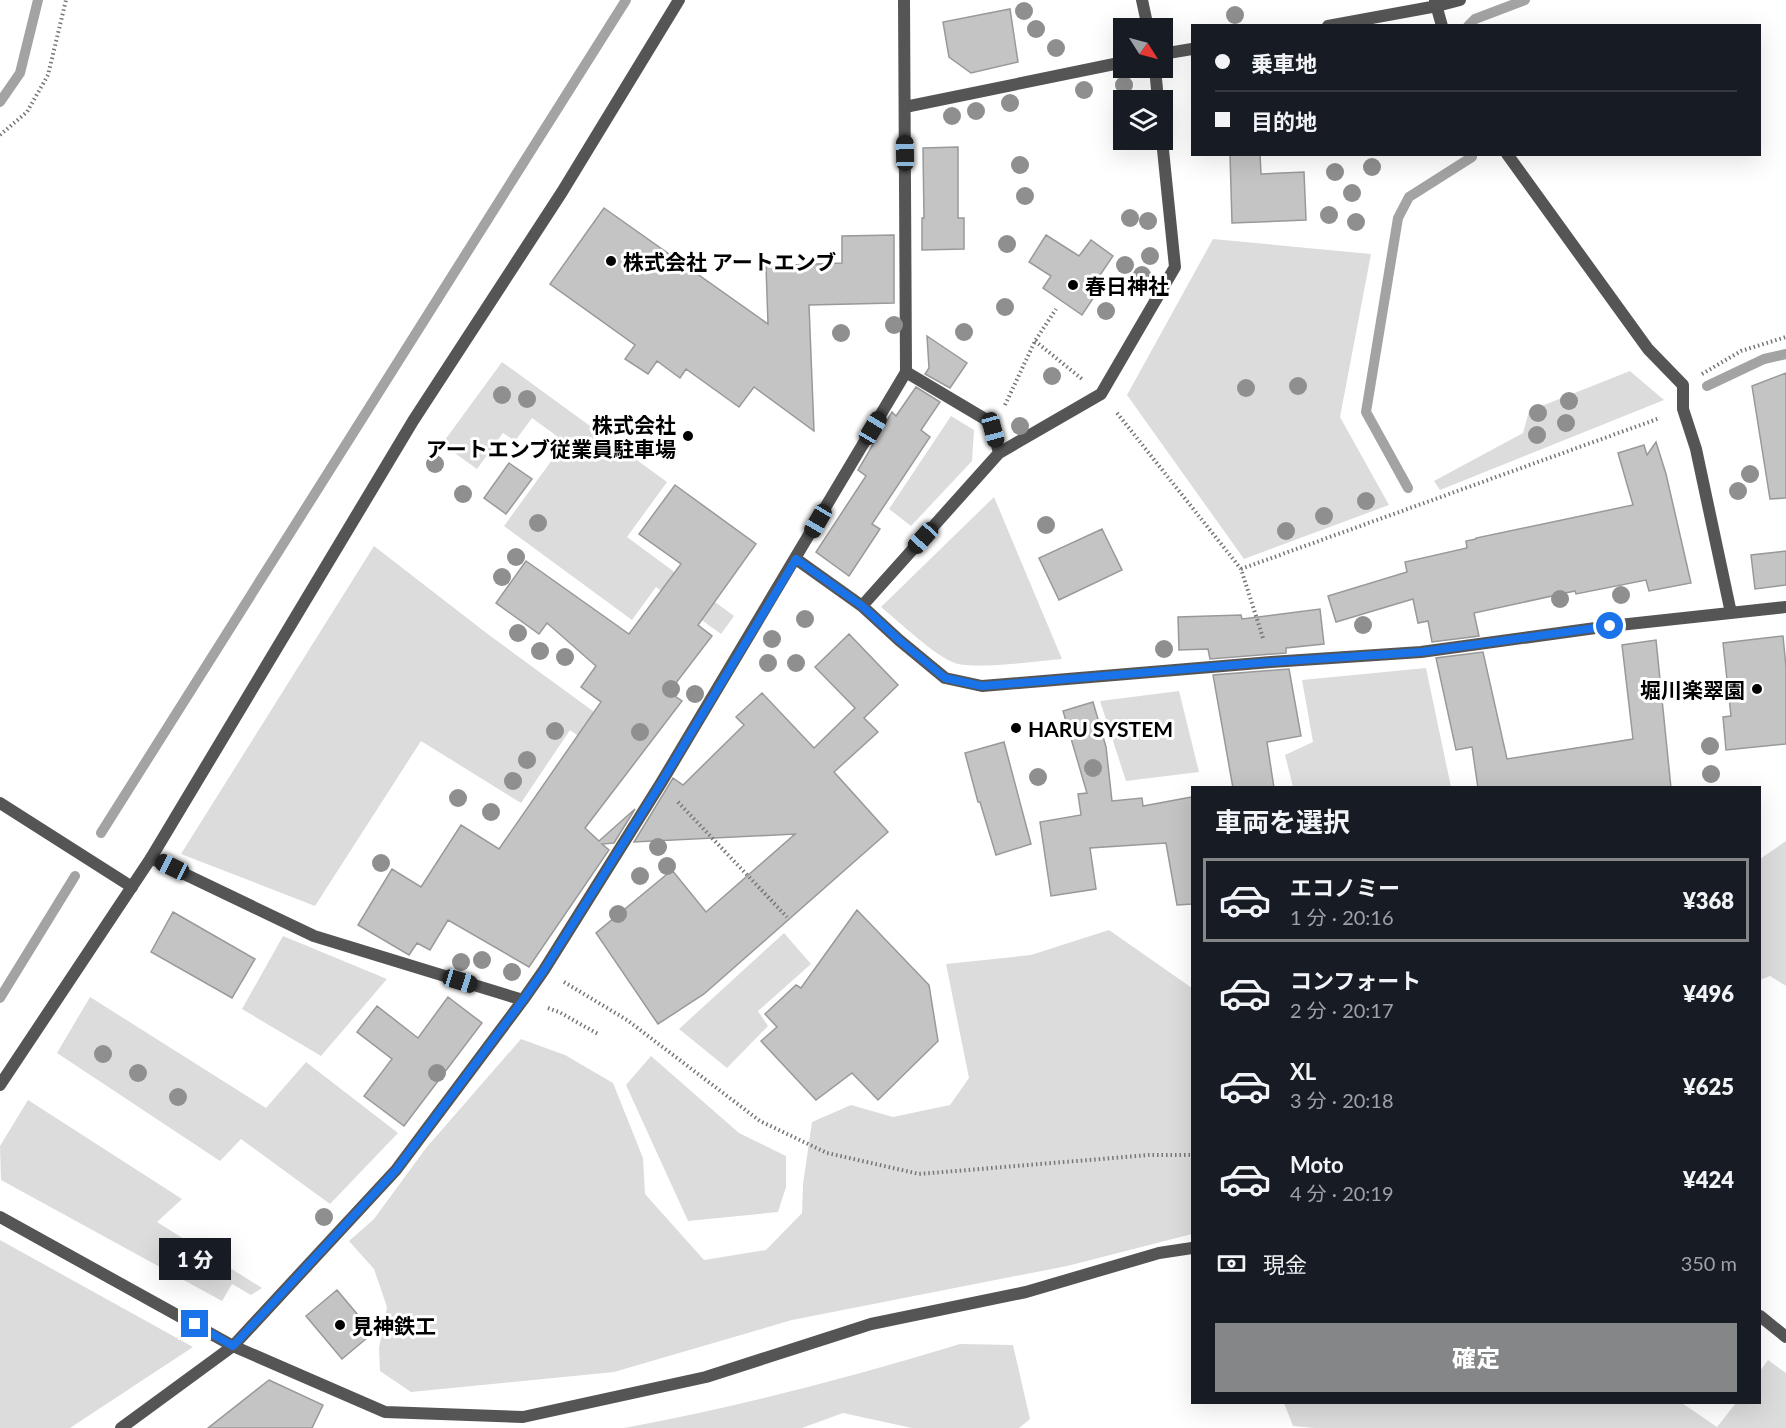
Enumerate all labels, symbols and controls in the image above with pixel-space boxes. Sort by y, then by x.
north arrow [1113,18,1173,78]
map controls [1113,18,1173,150]
text: 乗車地 [1251,50,1317,77]
button: layers [1113,90,1173,150]
text: 目的地 [1251,108,1317,135]
car [896,135,914,171]
place label: 株式会社 アートエンブ [623,249,836,274]
marker: 株式会社 アートエンブ [604,254,618,268]
place label: 春日神社 [1085,273,1169,298]
marker: 春日神社 [1066,278,1080,292]
car [856,408,890,448]
car [980,410,1006,450]
place label: 株式会社 アートエンブ従業員駐車場 [426,412,676,461]
marker: 株式会社 アートエンブ従業員駐車場 [681,429,695,443]
car [801,501,835,541]
car [904,519,942,557]
route start [1596,612,1623,639]
place label: 堀川楽翠園 [1640,677,1745,702]
marker: 堀川楽翠園 [1750,682,1764,696]
place label: HARU SYSTEM [1028,716,1173,741]
marker: HARU SYSTEM [1009,721,1023,735]
text: 車両を選択 [1215,805,1350,838]
car [152,851,192,883]
icon: car [1218,873,1272,927]
text: エコノミー [1290,874,1400,901]
text: ¥368 [1683,887,1734,914]
text: 1 分 · 20:16 [1290,905,1394,929]
icon: car [1218,966,1272,1020]
car [440,967,480,995]
text: コンフォート [1290,967,1421,994]
text: ¥496 [1683,980,1734,1007]
text: 2 分 · 20:17 [1290,998,1394,1022]
text: XL [1290,1058,1316,1085]
icon: car [1218,1059,1272,1113]
text: ¥625 [1683,1073,1734,1100]
text: 3 分 · 20:18 [1290,1088,1394,1112]
text: Moto [1290,1151,1344,1178]
icon: car [1218,1152,1272,1206]
text: ¥424 [1683,1166,1734,1193]
text: 4 分 · 20:19 [1290,1181,1394,1205]
callout: 1 分 [159,1237,231,1279]
text: 1 分 [177,1247,213,1271]
icon: cash [1215,1247,1248,1280]
text: 現金 [1263,1251,1307,1278]
text: 350 m [1681,1251,1737,1275]
route end [181,1310,208,1337]
place label: 見神鉄工 [352,1313,436,1338]
marker: 見神鉄工 [333,1318,347,1332]
button: 確定 [1215,1323,1737,1392]

